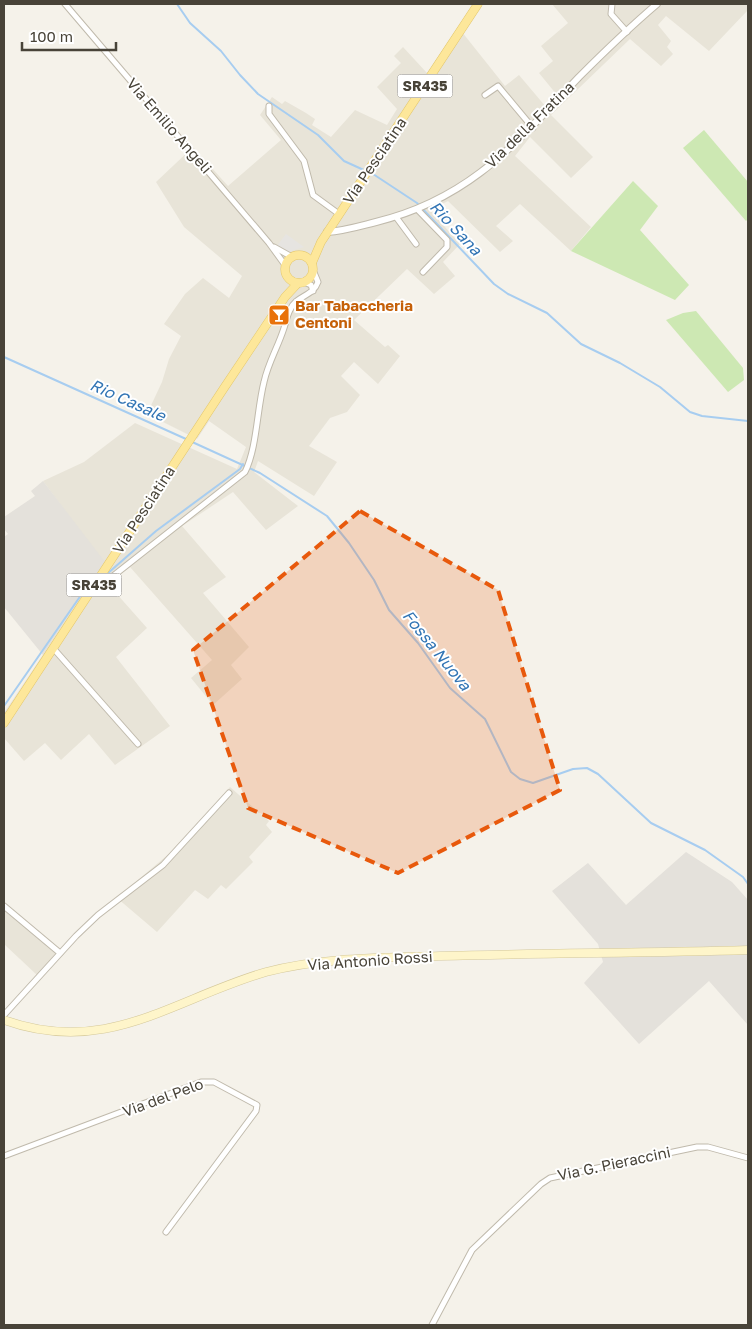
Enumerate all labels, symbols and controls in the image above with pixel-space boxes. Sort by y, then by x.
scale bar [22,20,116,52]
text: 100 m [30,27,73,45]
street label: Via Emilio Angeli [123,74,216,177]
road number: SR435 [398,74,452,98]
street label: Via della Fratina [481,77,578,171]
street label: Via Pesciatina [339,114,410,207]
water label: Rio Sana [426,197,487,260]
place label: Bar Tabaccheria Centoni [295,296,413,331]
bar icon: Bar Tabaccheria Centoni [267,303,291,327]
water label: Rio Casale [87,375,170,426]
street label: Via Pesciatina [108,462,178,557]
road number: SR435 [66,574,122,596]
water label: Fossa Nuova [399,606,476,695]
street label: Via Antonio Rossi [307,947,433,973]
street label: Via del Pelo [120,1074,206,1120]
street label: Via G. Pieraccini [556,1142,672,1184]

